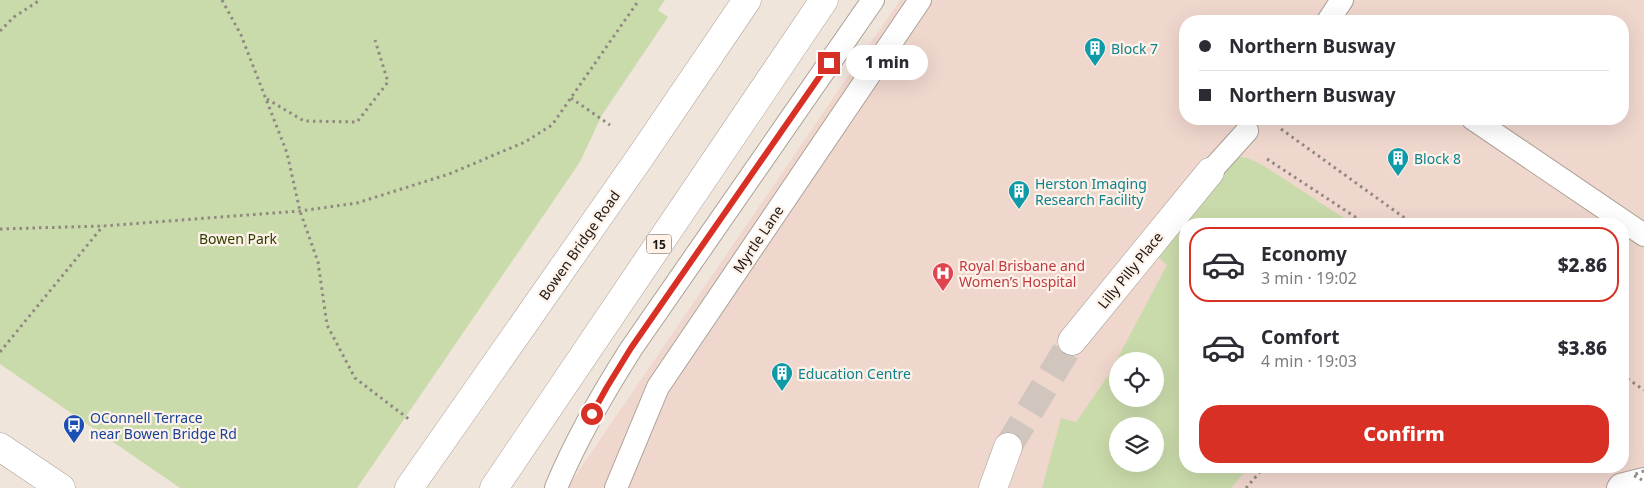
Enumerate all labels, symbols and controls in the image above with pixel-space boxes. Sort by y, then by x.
text: Northern Busway [1229,33,1396,59]
building icon: Block 7 [1083,36,1107,67]
place label: Block 7 [1111,39,1158,58]
callout: 1 min [846,46,929,80]
text: 1 min [865,51,909,73]
route end [818,52,840,74]
text: Northern Busway [1229,82,1396,108]
building icon: Block 8 [1386,146,1410,177]
place label: Block 8 [1414,149,1461,168]
place label: Herston Imaging Research Facility [1035,174,1147,209]
building icon: Herston Imaging Research Facility [1007,179,1031,210]
street label: Bowen Bridge Road [534,187,624,303]
street label: Myrtle Lane [728,201,788,276]
street label: Lilly Pilly Place [1093,228,1167,312]
park label: Bowen Park [199,229,278,248]
road number: 15 [646,234,672,253]
text: Economy [1261,241,1347,267]
icon: car [1201,242,1246,287]
text: $2.86 [1558,252,1607,278]
place label: Royal Brisbane and Women’s Hospital [959,256,1085,291]
hospital icon: Royal Brisbane and Women’s Hospital [931,261,955,292]
text: 3 min · 19:02 [1261,267,1357,289]
text: Comfort [1261,324,1340,350]
icon: car [1201,325,1246,370]
text: $3.86 [1558,335,1607,361]
text: 4 min · 19:03 [1261,350,1357,372]
map controls [1109,352,1164,472]
button: locate [1109,352,1164,407]
building icon: Education Centre [770,361,794,392]
place label: Education Centre [798,364,911,383]
route start [581,403,603,425]
button: Confirm [1199,405,1609,463]
place label: OConnell Terrace near Bowen Bridge Rd [90,408,237,443]
bus stop icon: OConnell Terrace near Bowen Bridge Rd [62,413,86,444]
button: layers [1109,417,1164,472]

